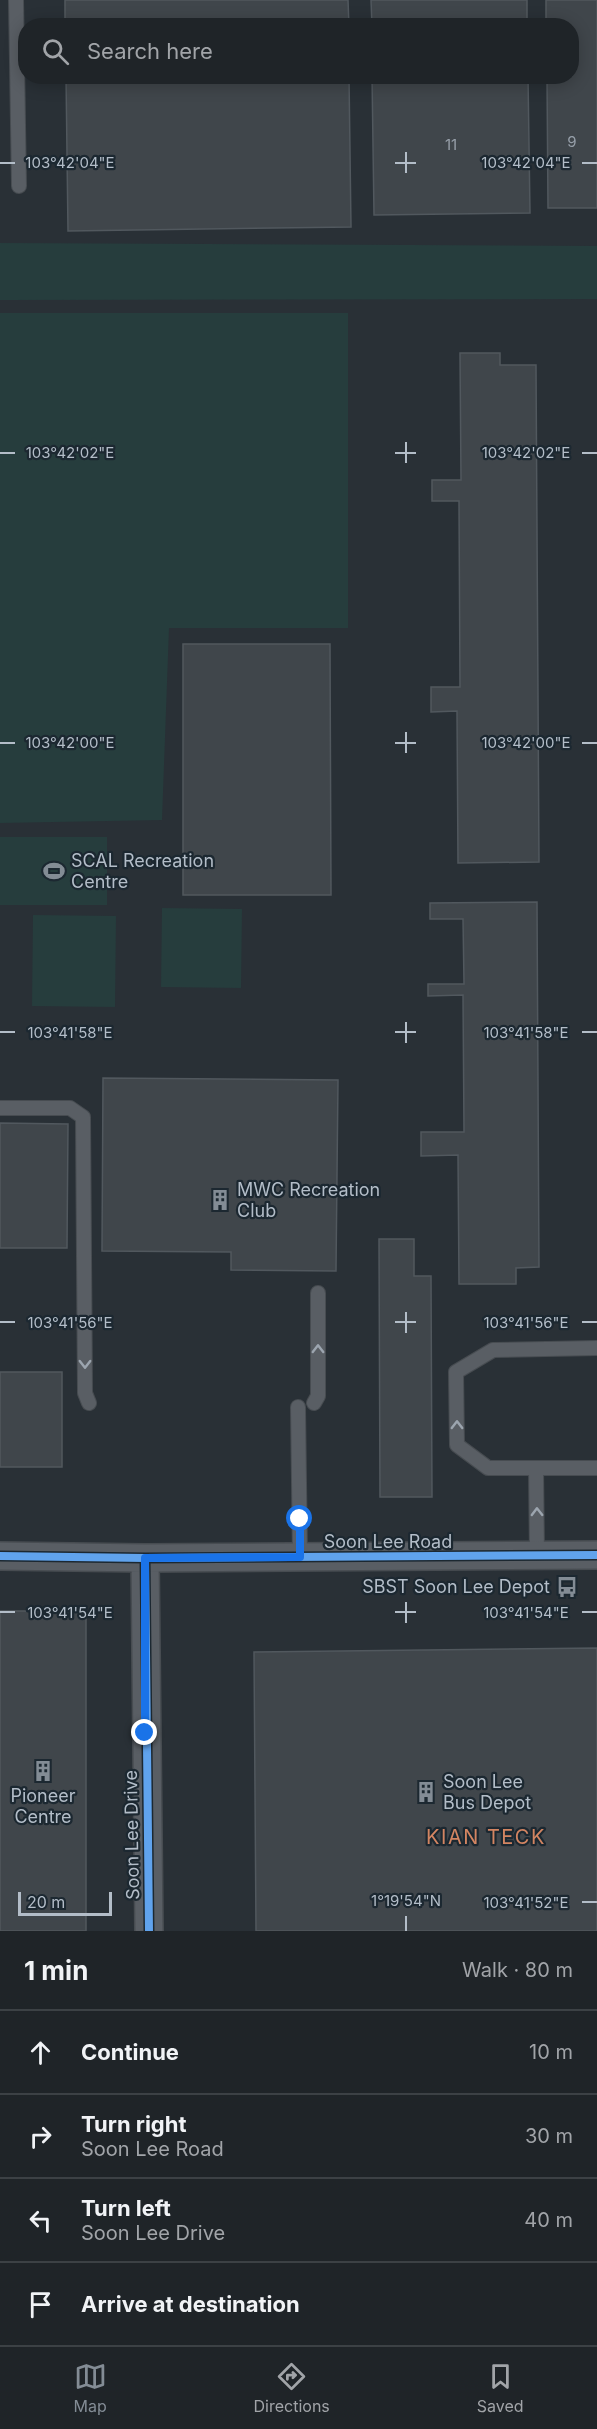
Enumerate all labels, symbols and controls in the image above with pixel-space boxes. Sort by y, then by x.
search box [18,18,579,84]
icon: search [39,35,72,68]
text: Search here [87,38,213,64]
house number: 9 [567,132,577,151]
house number: 11 [445,135,457,154]
text: 103°42'04"E [25,153,115,172]
text: 103°42'04"E [481,153,571,172]
text: 103°42'02"E [26,443,114,462]
text: 103°42'02"E [482,443,570,462]
text: 103°42'00"E [25,733,115,752]
text: 103°42'00"E [481,733,571,752]
place label: SCAL Recreation Centre [71,850,214,892]
sports icon: SCAL Recreation Centre [42,859,66,883]
text: 103°41'58"E [27,1023,113,1042]
text: 103°41'58"E [483,1023,569,1042]
place label: MWC Recreation Club [237,1179,380,1221]
building icon: MWC Recreation Club [208,1188,232,1212]
text: 103°41'56"E [27,1313,113,1332]
text: 103°41'56"E [483,1313,569,1332]
one-way arrow [312,1344,324,1353]
one-way arrow [79,1359,91,1368]
one-way arrow [451,1421,463,1430]
route start [286,1505,312,1531]
one-way arrow [531,1507,543,1516]
street label: Soon Lee Road [324,1531,452,1552]
bus stop icon: SBST Soon Lee Depot [555,1575,579,1599]
place label: SBST Soon Lee Depot [362,1576,550,1597]
text: 103°41'54"E [27,1603,113,1622]
text: 103°41'54"E [483,1603,569,1622]
route end [131,1719,157,1745]
building icon: Pioneer Centre [31,1759,55,1783]
street label: Soon Lee Drive [120,1770,143,1900]
place label: Soon Lee Bus Depot [443,1771,531,1813]
building icon: Soon Lee Bus Depot [414,1780,438,1804]
place label: Pioneer Centre [10,1785,76,1827]
district label: KIAN TECK [426,1825,546,1849]
scale bar [18,1889,112,1916]
text: 1°19'54"N [371,1891,441,1910]
text: 20 m [27,1892,65,1912]
text: 103°41'52"E [483,1893,569,1912]
text: 1 min [24,1955,88,1986]
text: Walk · 80 m [462,1958,573,1982]
icon: ahead [24,2036,57,2069]
text: Continue [81,2039,179,2065]
text: 10 m [529,2040,573,2064]
text: Turn right [81,2111,187,2137]
icon: right [24,2120,57,2153]
text: 30 m [525,2124,573,2148]
text: Soon Lee Road [81,2137,224,2161]
text: Turn left [81,2195,171,2221]
icon: left [24,2204,57,2237]
text: 40 m [524,2208,573,2232]
text: Soon Lee Drive [81,2221,225,2245]
icon: arrive [24,2288,57,2321]
text: Arrive at destination [81,2291,300,2317]
tab: Map [73,2360,107,2416]
tab: Directions [254,2360,330,2416]
tab: Saved [477,2360,524,2416]

